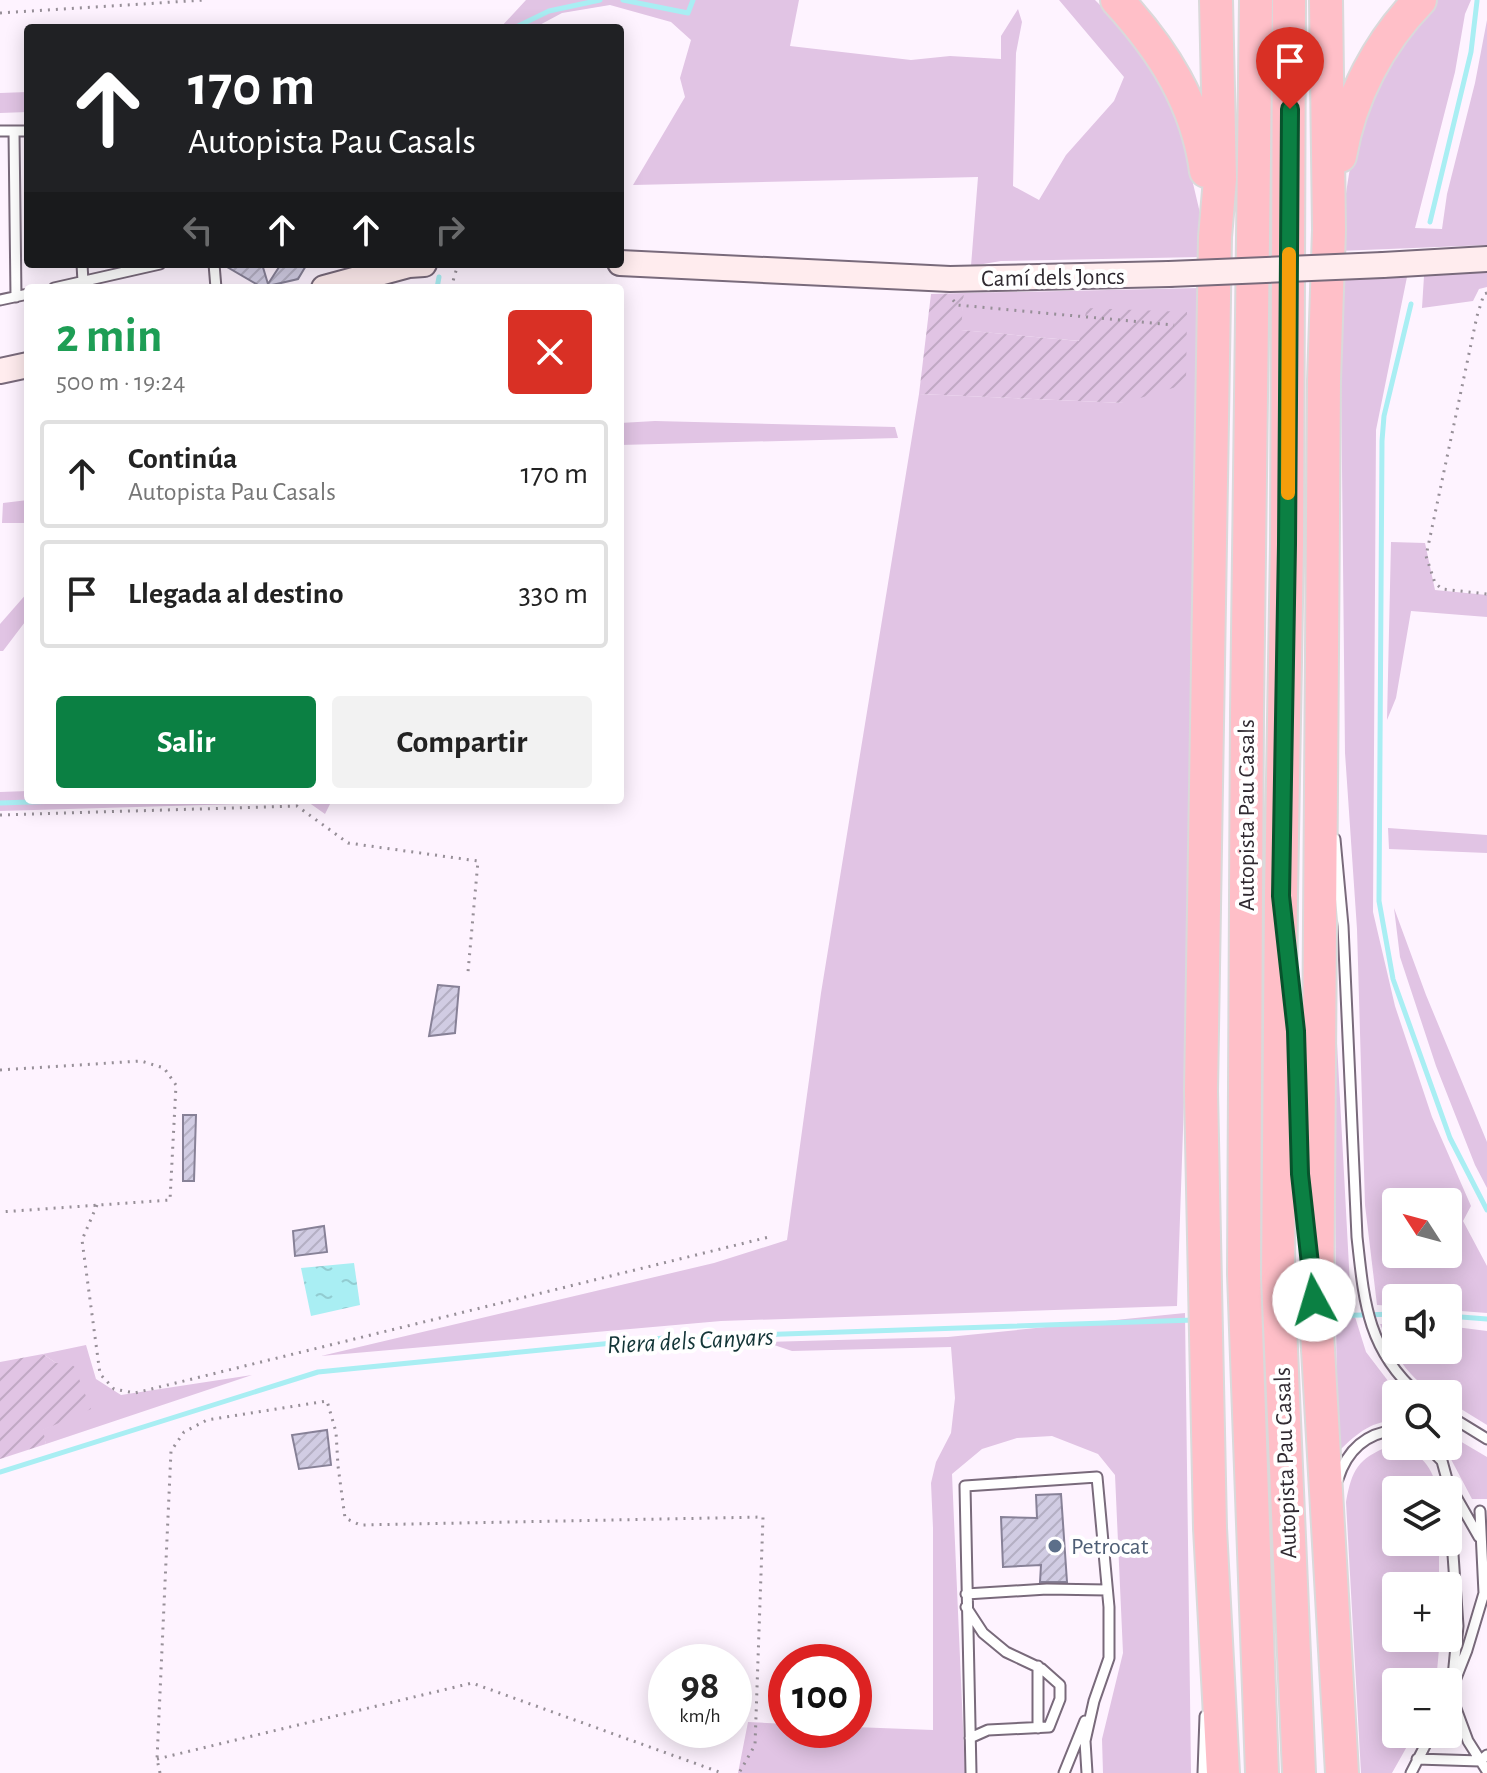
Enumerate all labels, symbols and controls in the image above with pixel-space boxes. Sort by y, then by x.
pin [1256,27,1324,109]
icon: arrive [1268,39,1312,83]
icon: ahead [56,56,160,160]
text: 170 m [188,59,315,115]
text: Autopista Pau Casals [188,124,476,160]
icon: left [176,208,220,252]
icon: ahead [260,208,304,252]
icon: ahead [344,208,388,252]
icon: right [428,208,472,252]
street label: Camí dels Joncs [981,265,1125,291]
button: close [508,310,592,394]
text: 2 min [56,313,163,361]
text: 500 m · 19:24 [56,369,185,395]
text: Continúa [128,444,237,474]
icon: ahead [60,452,104,496]
text: 170 m [520,459,588,489]
text: Autopista Pau Casals [128,479,336,505]
icon: arrive [60,572,104,616]
text: Llegada al destino [128,579,344,609]
text: 330 m [518,579,588,609]
button: Salir [56,696,316,788]
button: Compartir [332,696,592,788]
street label: Autopista Pau Casals [1235,719,1259,911]
north arrow [1382,1188,1462,1268]
map controls [1382,1188,1462,1748]
position arrow [1272,1258,1356,1342]
button: sound [1382,1284,1462,1364]
water label: Riera dels Canyars [606,1324,774,1358]
street label: Autopista Pau Casals [1271,1367,1301,1559]
button: search [1382,1380,1462,1460]
button: layers [1382,1476,1462,1556]
place label: Petrocat [1071,1535,1149,1559]
marker: Petrocat [1046,1537,1064,1555]
button: + [1382,1572,1462,1652]
speed limit sign: 100 [768,1644,872,1748]
text: 98 [680,1666,720,1706]
button: − [1382,1668,1462,1748]
text: km/h [679,1706,721,1726]

